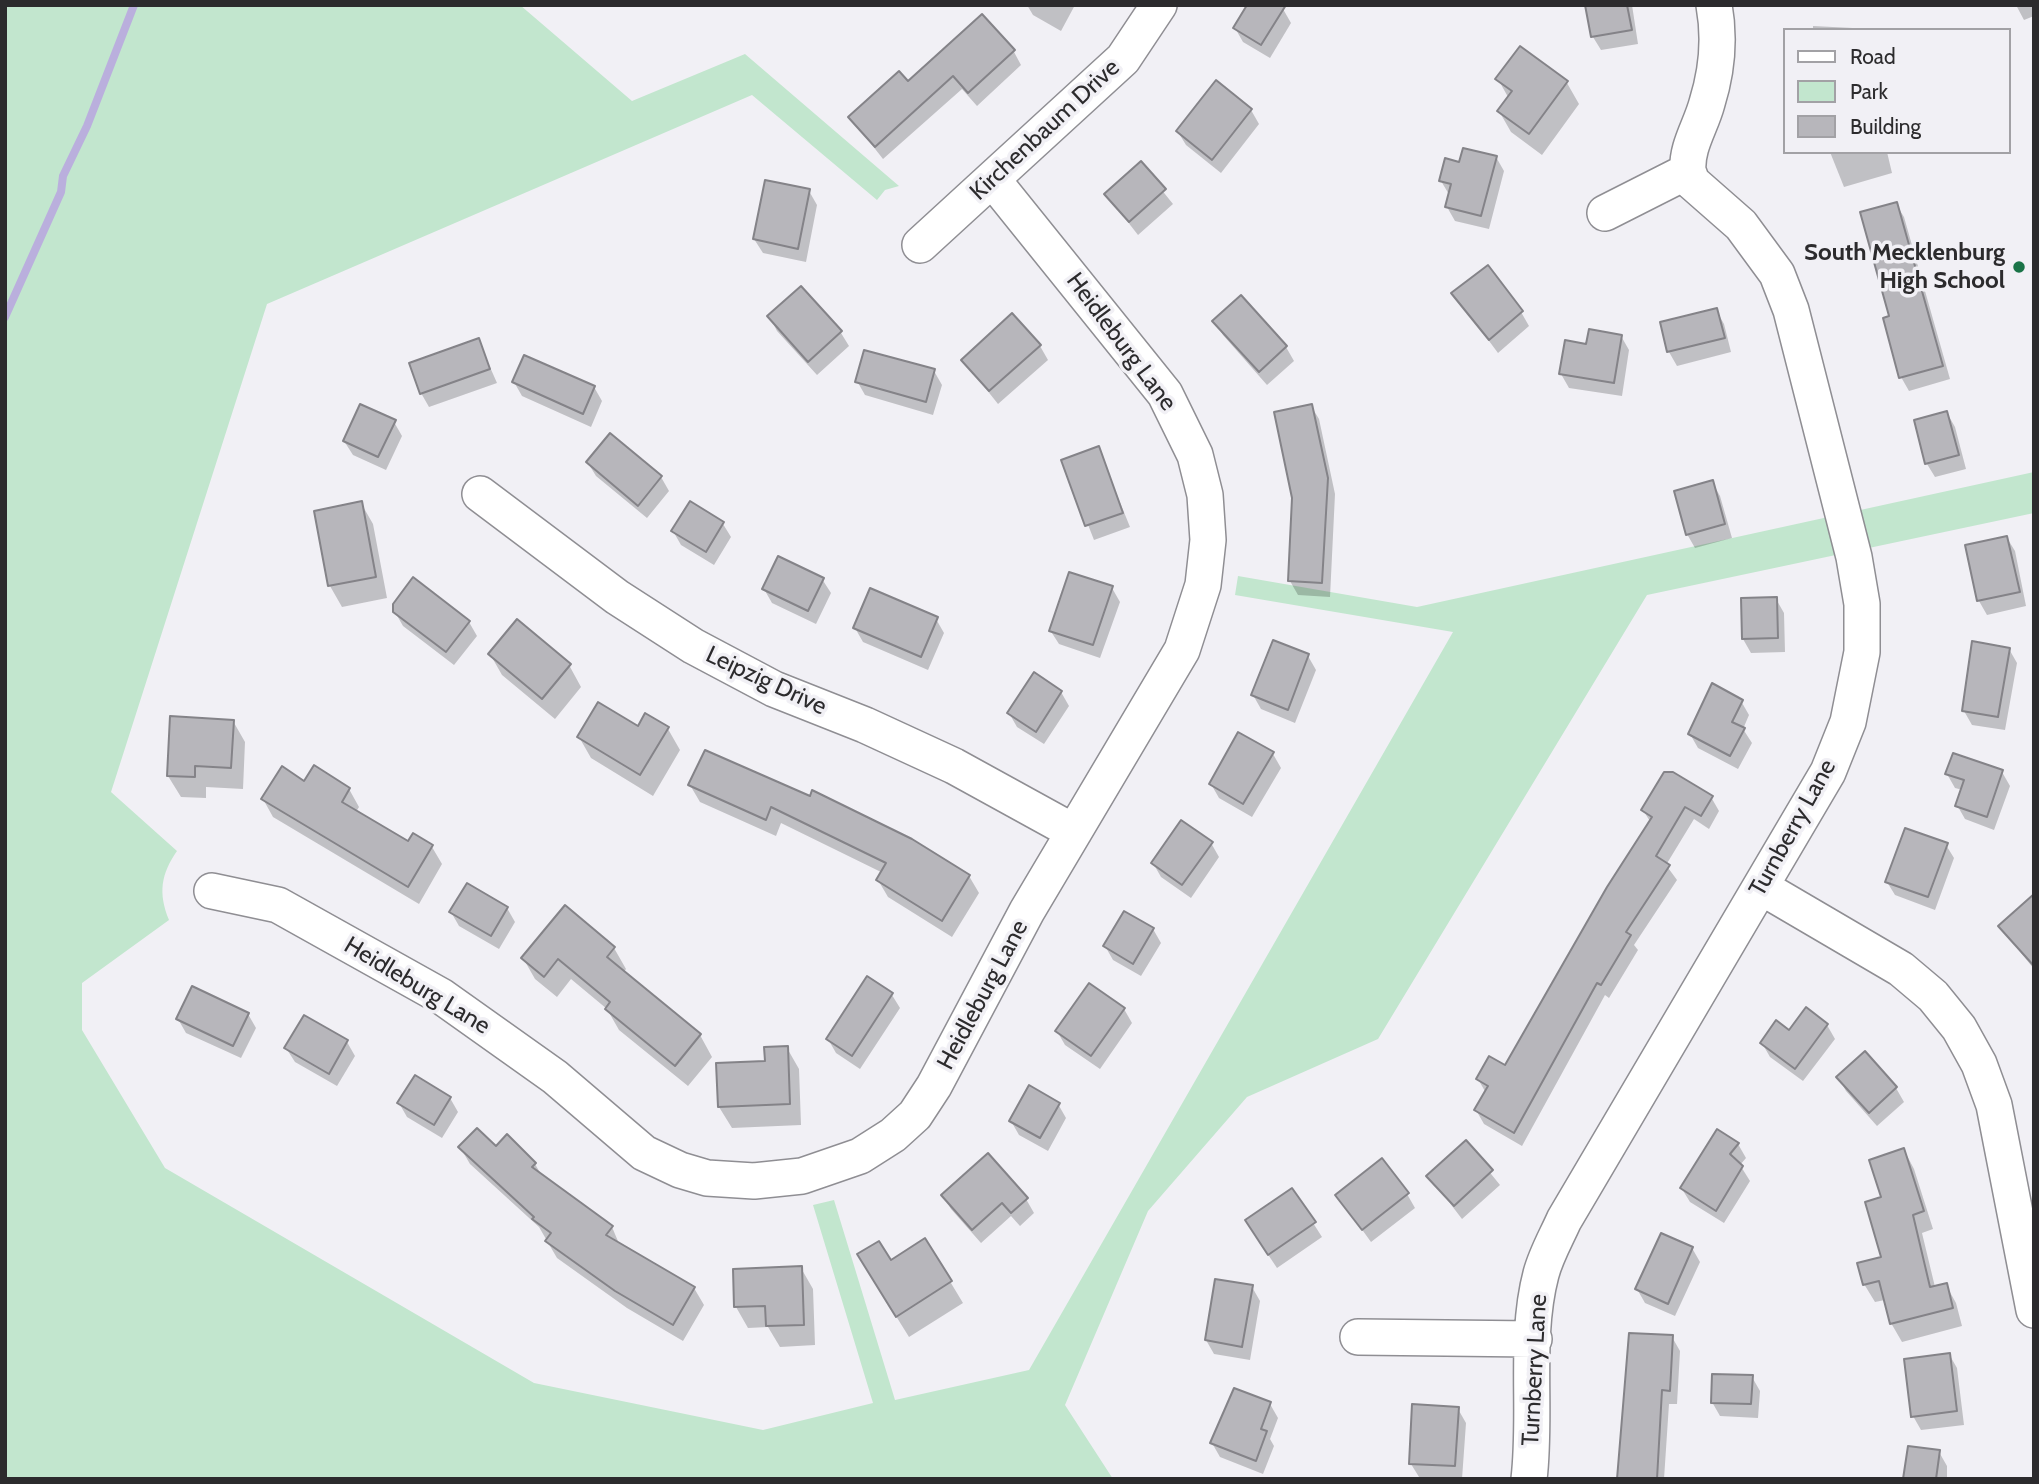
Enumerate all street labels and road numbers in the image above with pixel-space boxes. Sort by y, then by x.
street label: Kirchenbaum Drive [964,53,1126,207]
street label: Heidleburg Lane [1060,267,1182,417]
street label: Leipzig Drive [701,641,831,721]
street label: Turnberry Lane [1744,755,1842,901]
street label: Heidleburg Lane [932,915,1034,1075]
street label: Heidleburg Lane [339,931,495,1041]
street label: Turnberry Lane [1517,1293,1553,1447]

